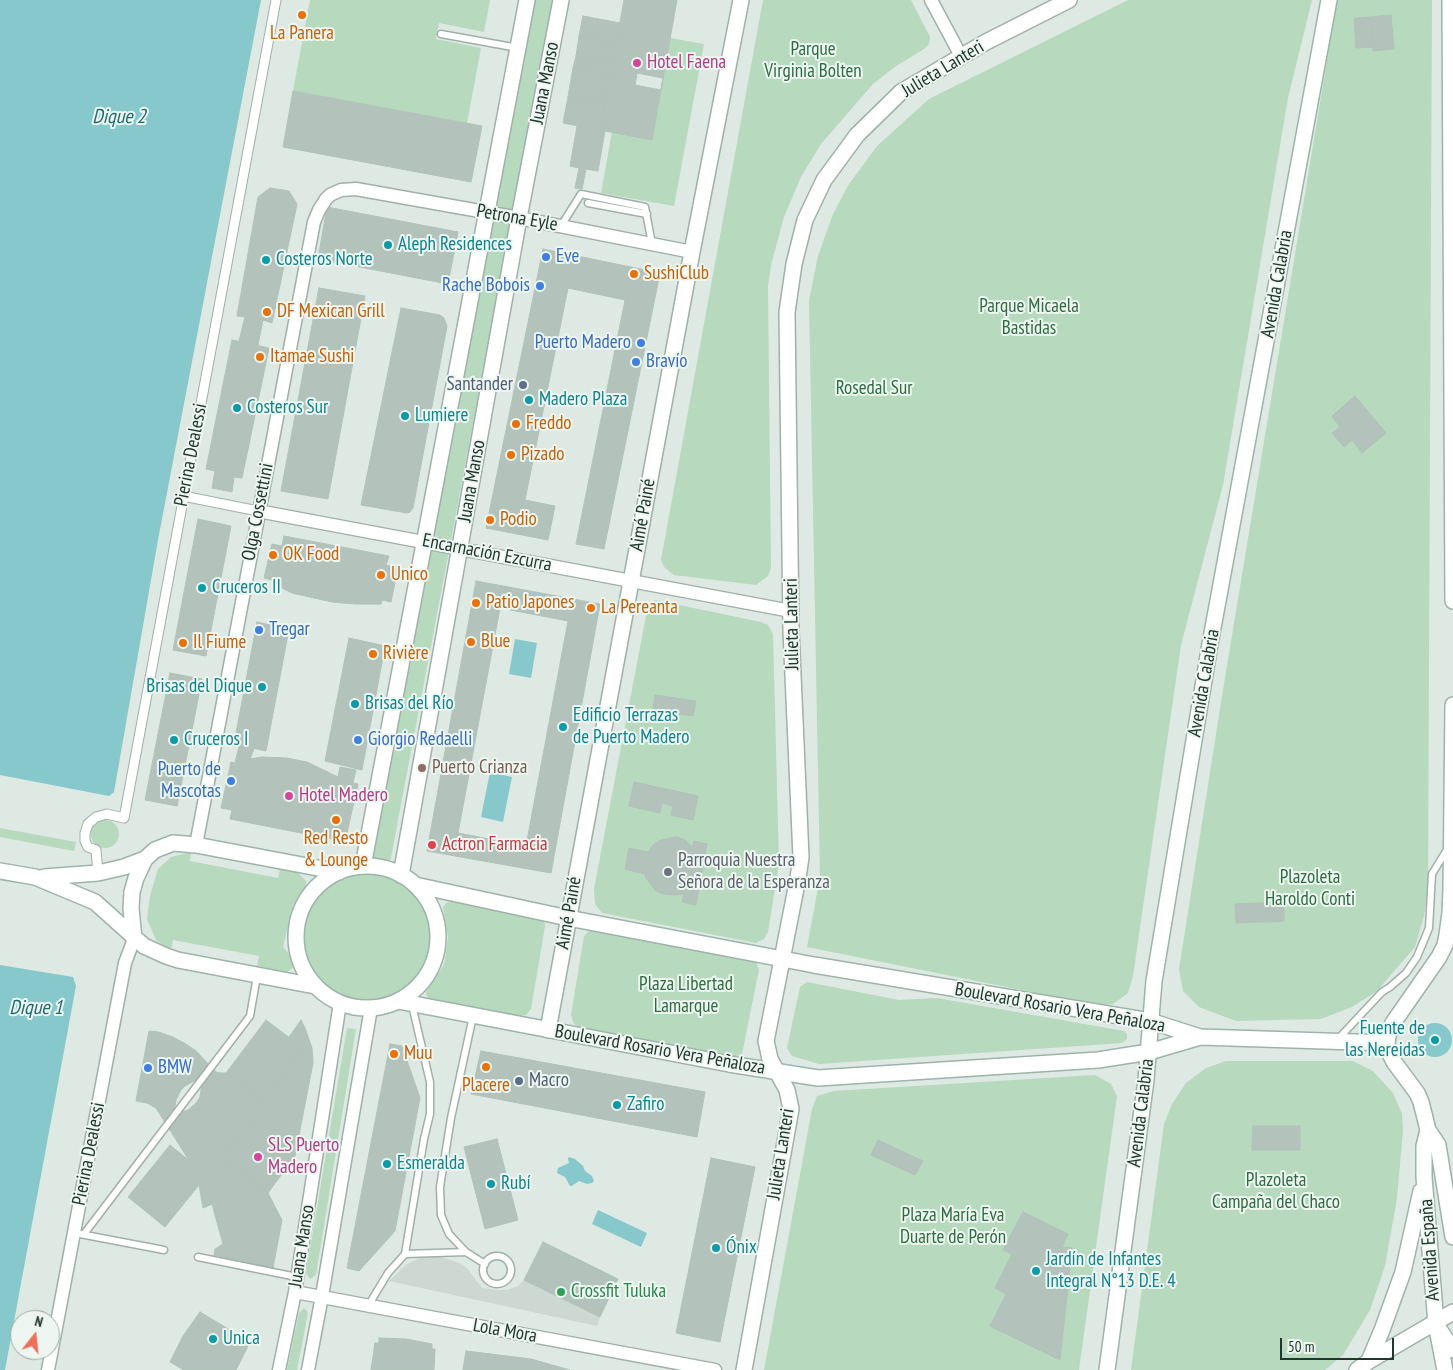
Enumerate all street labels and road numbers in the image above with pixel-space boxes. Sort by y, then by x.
street label: Julieta Lanteri [898,36,988,102]
street label: Juana Manso [526,40,564,126]
street label: Petrona Eyle [475,200,559,236]
street label: Avenida Calabria [1256,228,1298,340]
street label: Pierina Dealessi [170,402,212,508]
street label: Juana Manso [454,438,490,524]
street label: Olga Cossettini [237,461,279,563]
street label: Aimé Painé [625,477,661,553]
street label: Encarnación Ezcurra [420,529,554,577]
street label: Julieta Lanteri [780,578,804,670]
street label: Avenida Calabria [1183,627,1225,739]
street label: Aimé Painé [551,875,587,951]
street label: Boulevard Rosario Vera Peñaloza [953,978,1167,1038]
street label: Boulevard Rosario Vera Peñaloza [553,1020,767,1080]
street label: Avenida Calabria [1123,1057,1159,1169]
street label: Pierina Dealessi [68,1101,110,1207]
street label: Julieta Lanteri [763,1107,799,1201]
street label: Avenida España [1415,1198,1445,1302]
street label: Juana Manso [284,1203,320,1289]
street label: Lola Mora [471,1314,539,1348]

